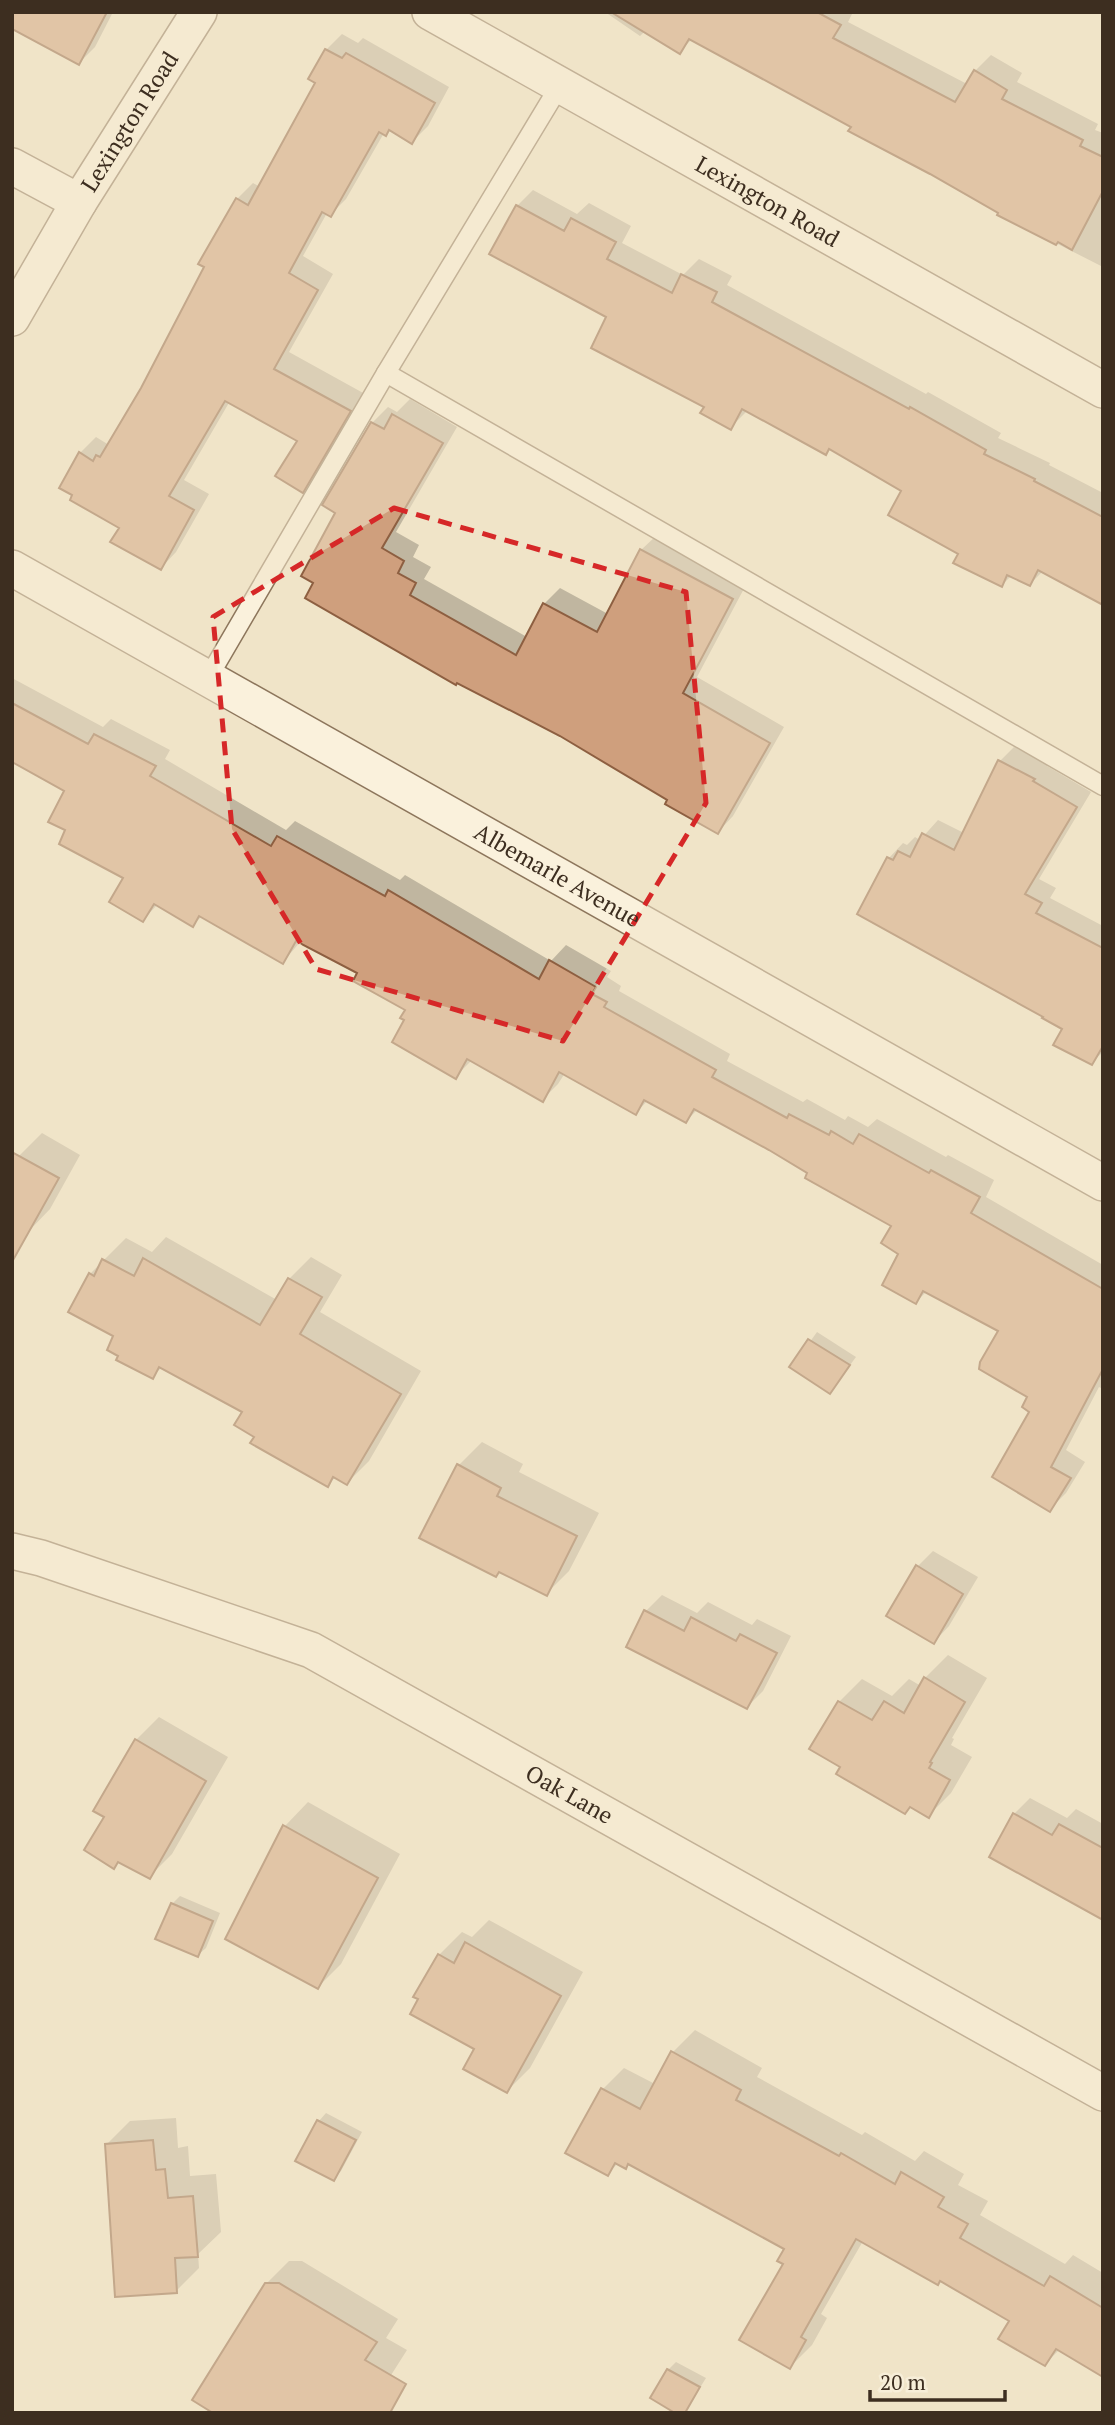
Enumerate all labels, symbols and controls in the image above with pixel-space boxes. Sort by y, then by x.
street label: Lexington Road [73,45,185,197]
street label: Lexington Road [690,148,845,254]
street label: Albemarle Avenue [469,816,646,934]
street label: Oak Lane [520,1757,619,1831]
scale bar [870,2358,1005,2402]
text: 20 m [880,2368,926,2396]

